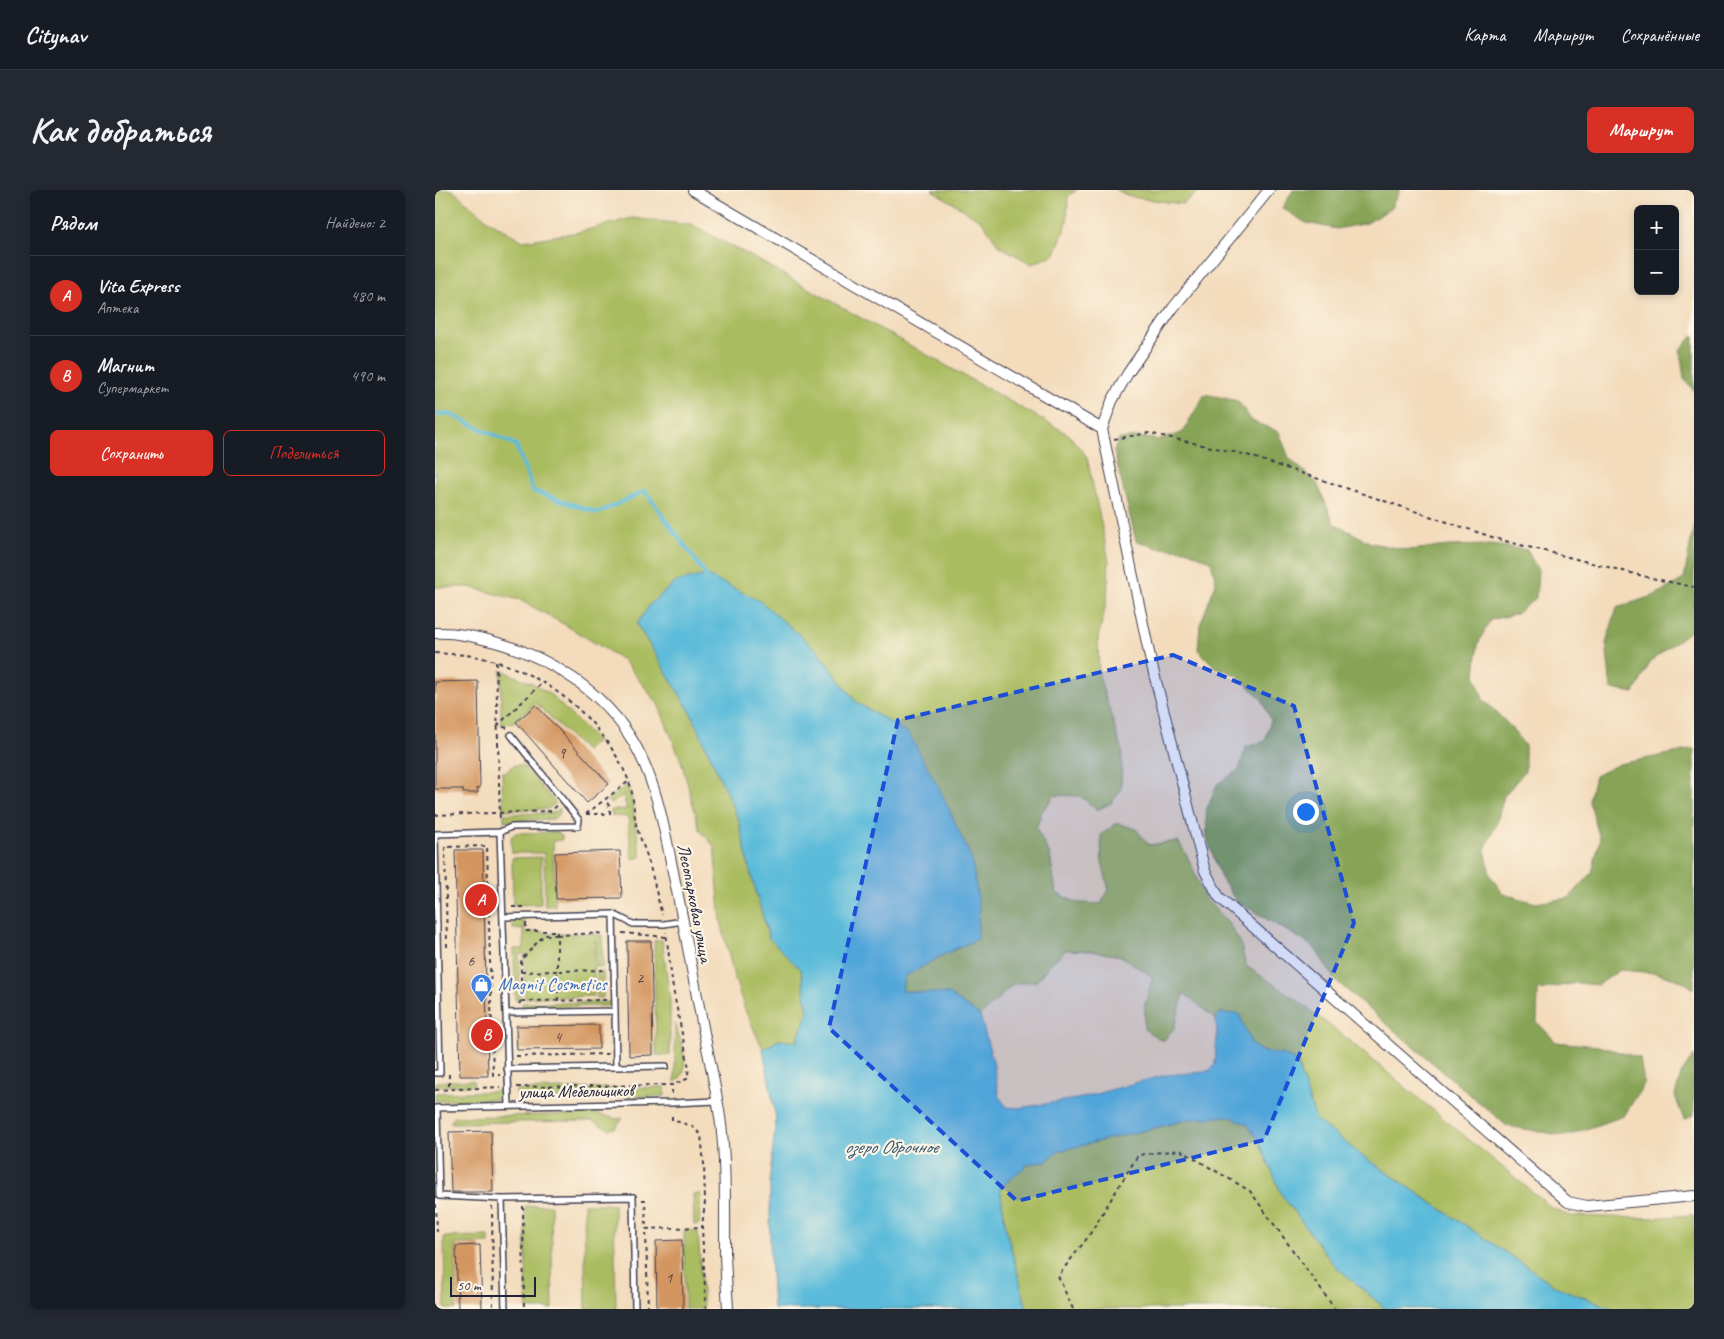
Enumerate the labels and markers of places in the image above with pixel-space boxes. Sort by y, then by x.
pin: A [465,881,497,919]
shop icon: Magnit Cosmetics [470,972,494,1003]
place label: Magnit Cosmetics [498,973,609,995]
pin: B [471,1016,503,1054]

